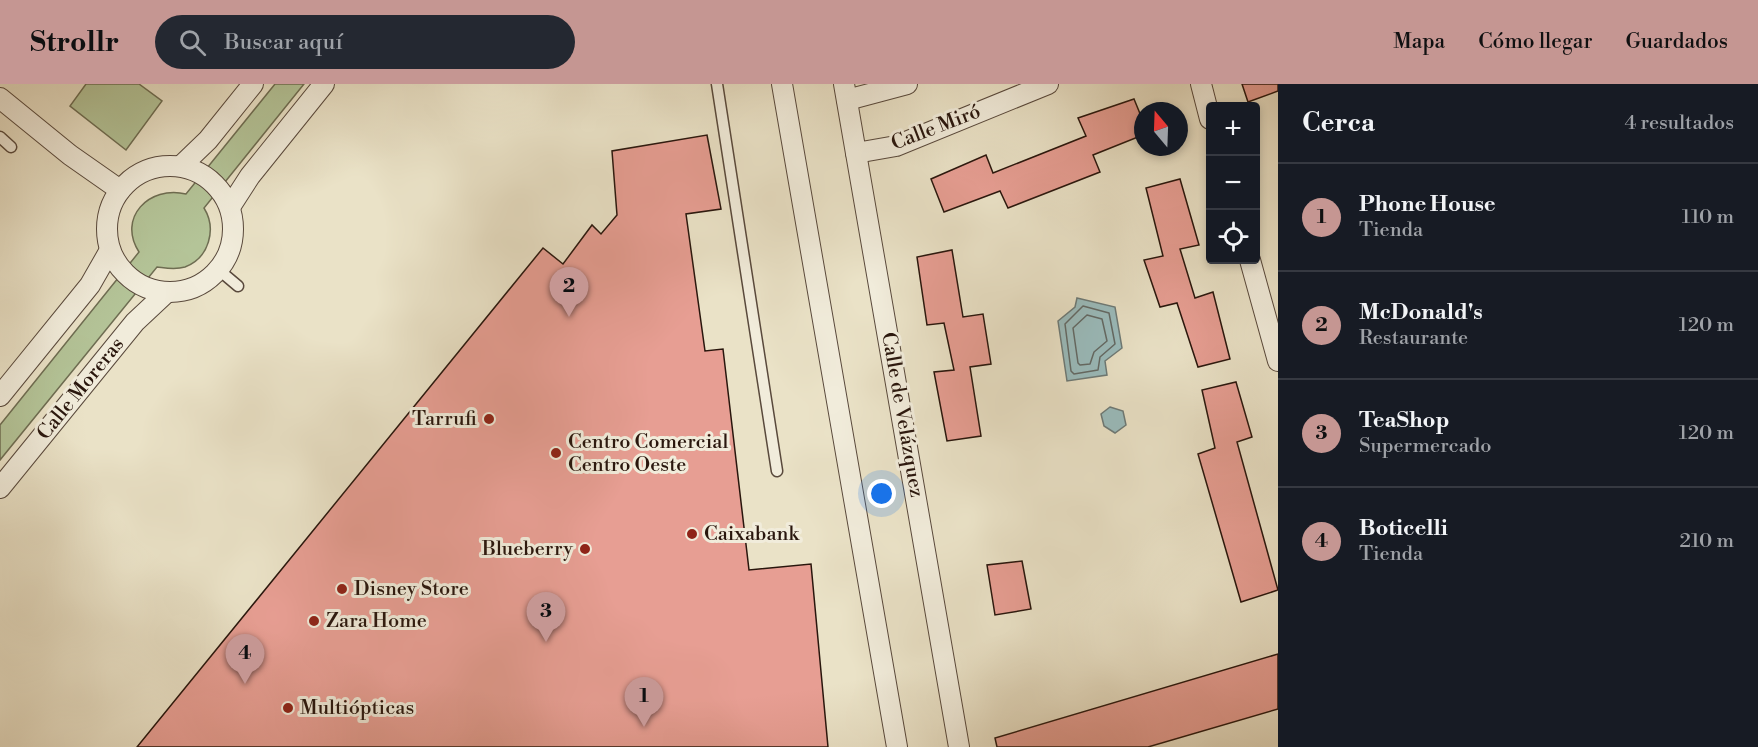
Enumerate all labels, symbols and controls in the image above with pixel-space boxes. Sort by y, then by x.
search box [155,15,575,69]
text: Strollr [30,25,119,60]
icon: search [176,26,209,59]
text: Buscar aquí [224,29,343,56]
text: Mapa [1393,29,1445,55]
text: Cómo llegar [1478,29,1593,55]
text: Guardados [1626,29,1728,55]
street label: Calle Miró [888,100,984,156]
north arrow [1134,102,1188,156]
map controls [1206,102,1260,264]
button: + [1206,102,1260,156]
text: Cerca [1302,107,1375,139]
text: 4 resultados [1624,111,1734,136]
button: − [1206,156,1260,210]
text: Phone House [1359,191,1496,218]
text: 1 [1317,205,1326,230]
text: 110 m [1682,205,1734,230]
button: locate [1206,210,1260,264]
text: Tienda [1359,218,1423,243]
pin: 2 [550,268,588,317]
text: McDonald's [1359,299,1483,326]
text: 2 [1315,313,1328,338]
text: 120 m [1679,313,1734,338]
text: Restaurante [1359,326,1468,351]
street label: Calle de Velázquez [875,330,929,500]
street label: Calle Moreras [32,333,130,445]
place label: Tarrufi [412,407,477,432]
text: TeaShop [1359,407,1450,434]
marker: Tarrufi [482,412,496,426]
text: 3 [1315,421,1328,446]
text: 120 m [1679,421,1734,446]
place label: Centro Comercial Centro Oeste [568,430,728,478]
text: Supermercado [1359,434,1491,459]
marker: Centro Comercial Centro Oeste [549,446,563,460]
your location [867,479,896,508]
text: Boticelli [1359,515,1448,542]
place label: Caixabank [704,522,801,547]
marker: Caixabank [685,527,699,541]
text: 4 [1315,529,1328,554]
text: 210 m [1679,529,1734,554]
place label: Blueberry [481,537,573,562]
marker: Blueberry [578,542,592,556]
text: Tienda [1359,542,1423,567]
place label: Disney Store [354,577,469,602]
marker: Disney Store [335,582,349,596]
pin: 3 [526,592,566,642]
place label: Zara Home [326,609,427,634]
marker: Zara Home [307,614,321,628]
pin: 4 [226,634,264,684]
pin: 1 [624,678,664,727]
place label: Multiópticas [300,696,414,721]
marker: Multiópticas [281,701,295,715]

